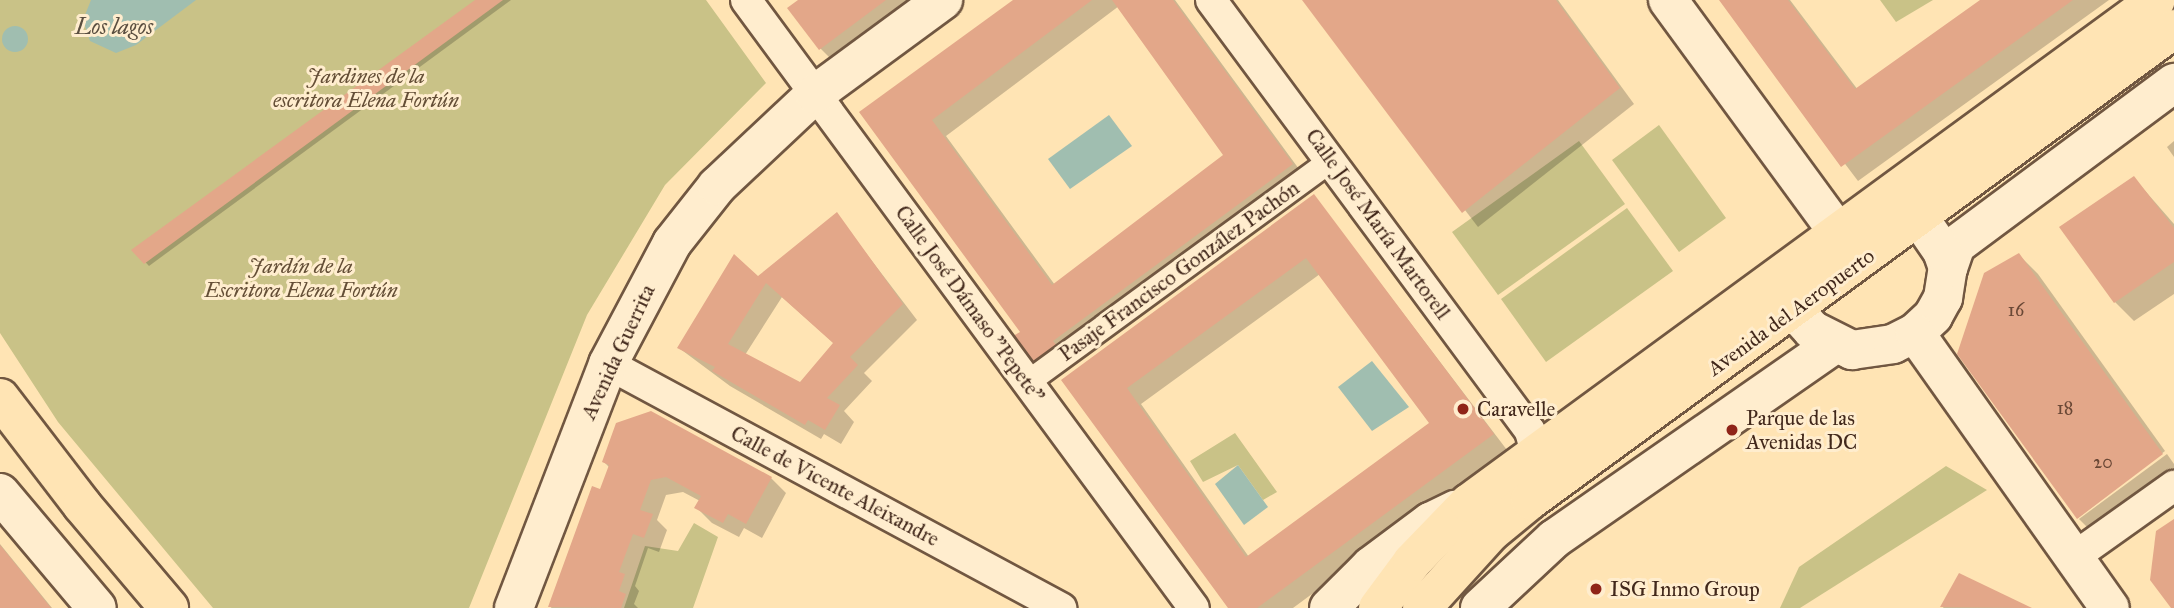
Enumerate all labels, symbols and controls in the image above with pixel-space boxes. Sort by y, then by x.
water label: Los lagos [75,12,153,40]
park label: Jardines de la escritora Elena Fortún [273,63,459,113]
street label: Calle José María Martorell [1300,124,1456,324]
street label: Pasaje Francisco González Pachón [1054,175,1304,367]
street label: Calle José Dámaso "Pepete" [890,200,1050,408]
street label: Avenida del Aeropuerto [1703,243,1879,381]
park label: Jardín de la Escritora Elena Fortún [204,253,398,303]
street label: Avenida Guerrita [576,281,660,423]
house number: 16 [2008,299,2024,321]
place label: Caravelle [1477,396,1555,422]
house number: 18 [2057,397,2073,419]
marker: Caravelle [1455,401,1471,417]
place label: Parque de las Avenidas DC [1746,405,1857,455]
street label: Calle de Vicente Aleixandre [727,420,943,552]
marker: Parque de las Avenidas DC [1724,422,1740,438]
house number: 20 [2093,451,2113,473]
place label: ISG Inmo Group [1610,576,1760,602]
marker: ISG Inmo Group [1588,581,1604,597]

